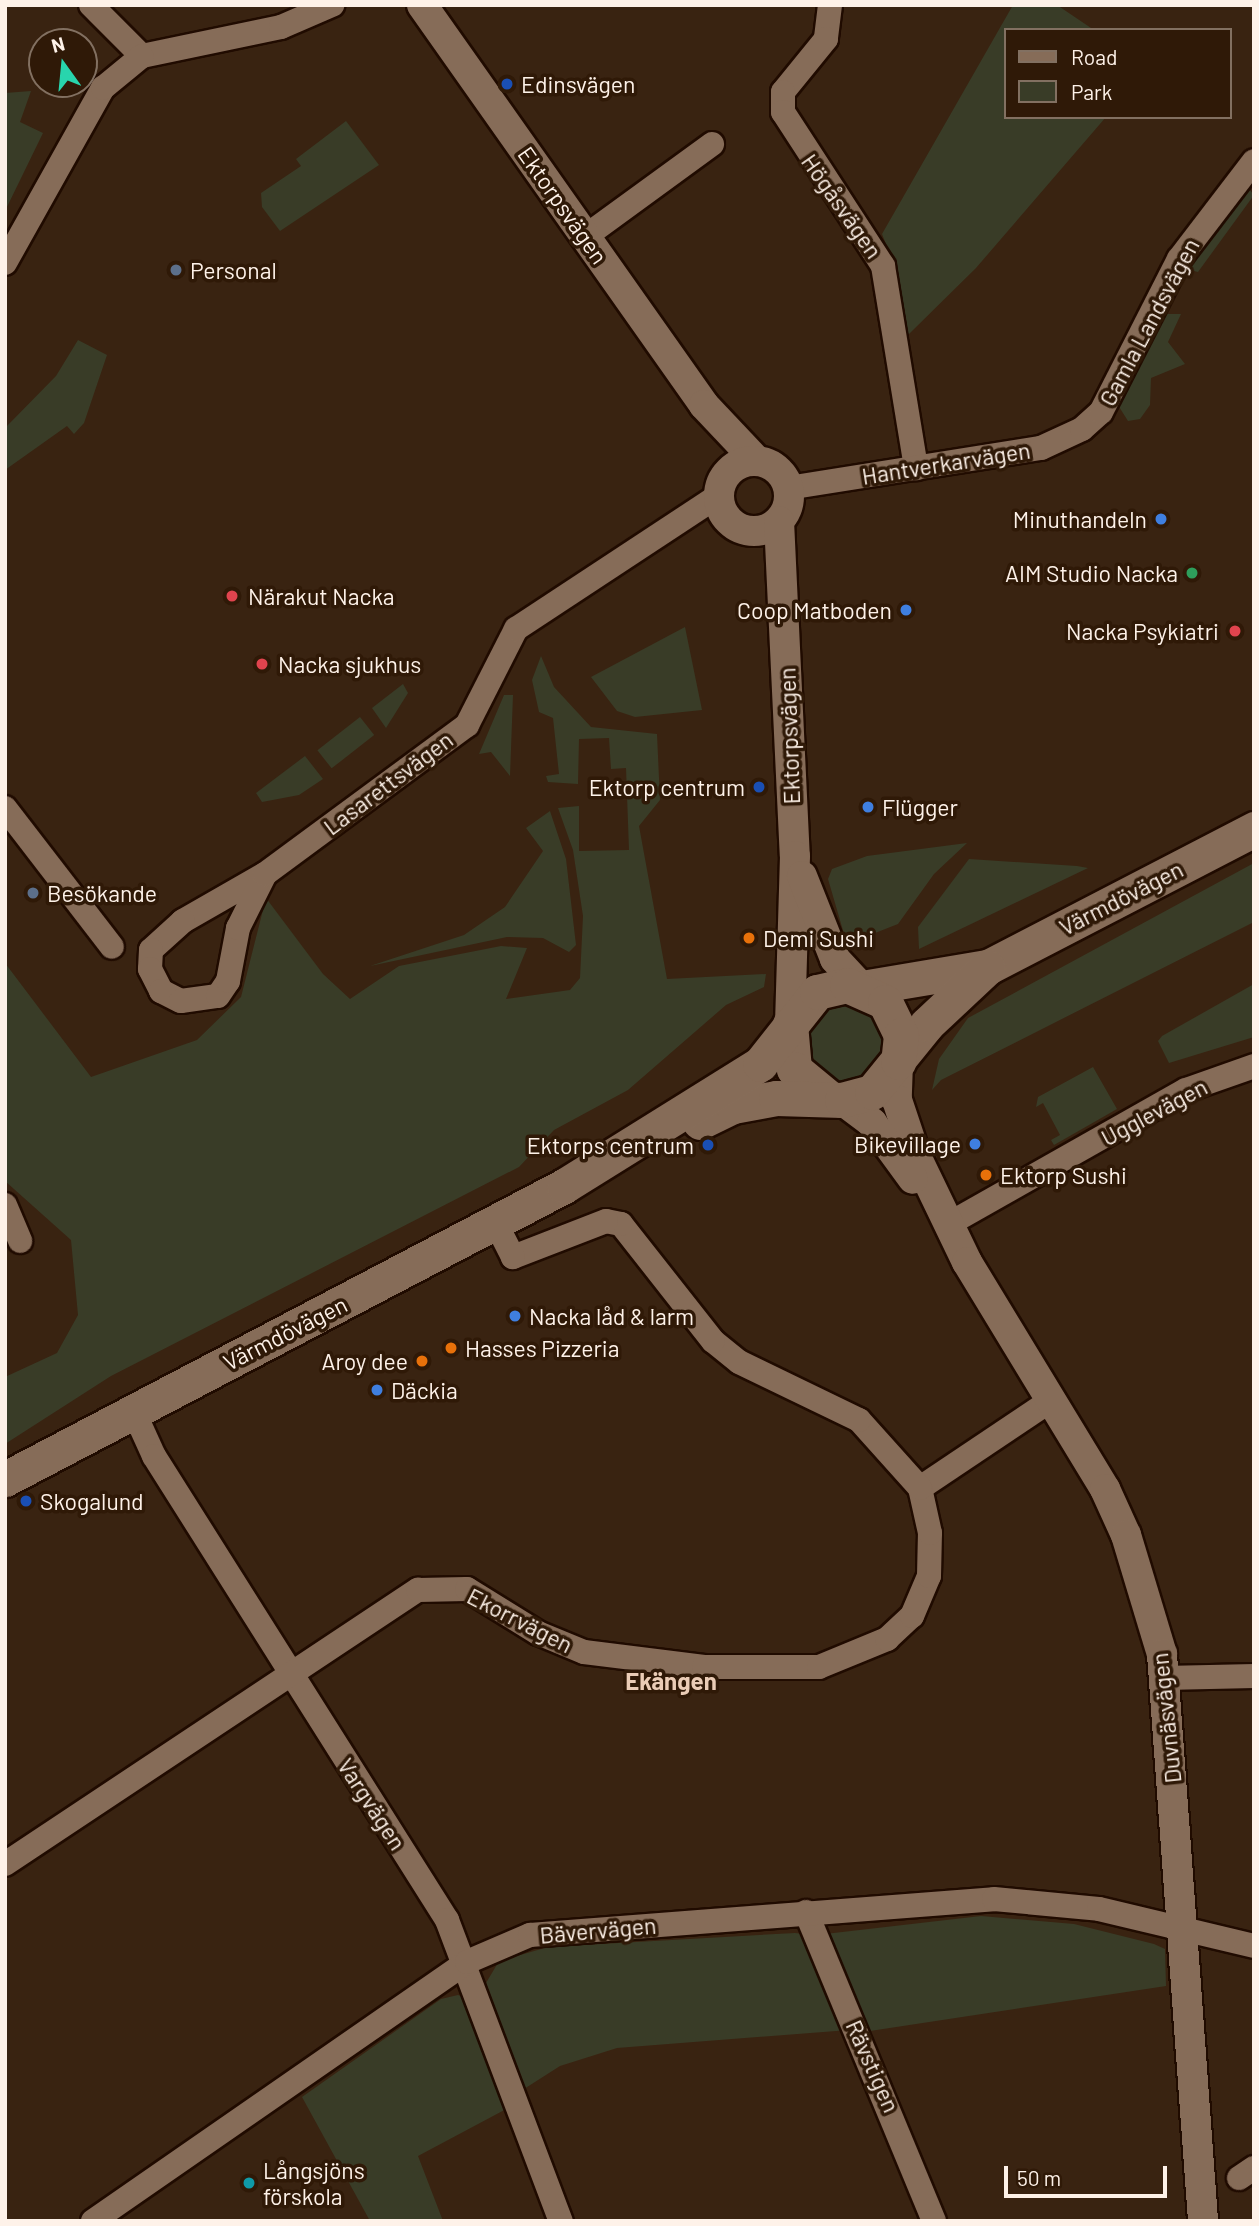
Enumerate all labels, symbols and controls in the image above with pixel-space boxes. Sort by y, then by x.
north arrow [28,28,98,98]
legend [1004,28,1231,119]
text: N [49,31,67,57]
text: Road [1071,44,1117,69]
place label: Edinsvägen [521,70,635,98]
marker: Edinsvägen [499,76,515,92]
text: Park [1071,79,1112,104]
street label: Ektorpsvägen [512,141,614,269]
street label: Högåsvägen [796,148,888,264]
street label: Gamla Landsvägen [1093,234,1205,410]
place label: Personal [190,256,277,284]
marker: Personal [168,262,184,278]
street label: Hantverkarvägen [860,436,1032,490]
place label: Minuthandeln [1013,505,1147,533]
marker: Minuthandeln [1153,511,1169,527]
place label: AIM Studio Nacka [1005,559,1178,587]
marker: AIM Studio Nacka [1184,565,1200,581]
place label: Närakut Nacka [248,582,395,610]
marker: Närakut Nacka [222,586,242,606]
place label: Coop Matboden [737,596,892,624]
marker: Coop Matboden [898,602,914,618]
place label: Nacka Psykiatri [1066,617,1219,645]
marker: Nacka Psykiatri [1225,621,1245,641]
place label: Nacka sjukhus [278,650,421,678]
marker: Nacka sjukhus [252,654,272,674]
street label: Ektorpsvägen [773,667,805,805]
street label: Lasarettsvägen [318,726,458,840]
place label: Ektorp centrum [589,773,745,801]
marker: Ektorp centrum [751,779,767,795]
place label: Flügger [882,793,958,821]
marker: Flügger [860,799,876,815]
street label: Värmdövägen [1055,855,1187,941]
place label: Besökande [47,879,157,907]
marker: Besökande [25,885,41,901]
place label: Demi Sushi [763,924,874,952]
marker: Demi Sushi [741,930,757,946]
street label: Ugglevägen [1096,1073,1212,1151]
place label: Bikevillage [854,1130,961,1158]
place label: Ektorps centrum [527,1131,694,1159]
marker: Bikevillage [967,1136,983,1152]
marker: Ektorps centrum [700,1137,716,1153]
place label: Ektorp Sushi [1000,1161,1127,1189]
marker: Ektorp Sushi [978,1167,994,1183]
street label: Värmdövägen [219,1290,351,1376]
place label: Nacka låd & larm [529,1302,694,1330]
marker: Nacka låd & larm [507,1308,523,1324]
place label: Hasses Pizzeria [465,1334,619,1362]
marker: Hasses Pizzeria [443,1340,459,1356]
place label: Aroy dee [321,1347,408,1375]
marker: Aroy dee [414,1353,430,1369]
place label: Däckia [391,1376,458,1404]
marker: Däckia [369,1382,385,1398]
place label: Skogalund [40,1487,144,1515]
marker: Skogalund [18,1493,34,1509]
street label: Ekorrvägen [463,1582,577,1658]
street label: Duvnäsvägen [1145,1651,1187,1785]
district label: Ekängen [625,1667,717,1695]
street label: Vargvägen [332,1753,412,1855]
street label: Bävervägen [539,1911,657,1949]
street label: Rävstigen [840,2016,906,2116]
scale bar [1007,2152,1170,2196]
place label: Långsjöns förskola [263,2156,365,2210]
text: 50 m [1017,2165,1061,2190]
marker: Långsjöns förskola [241,2175,257,2191]

